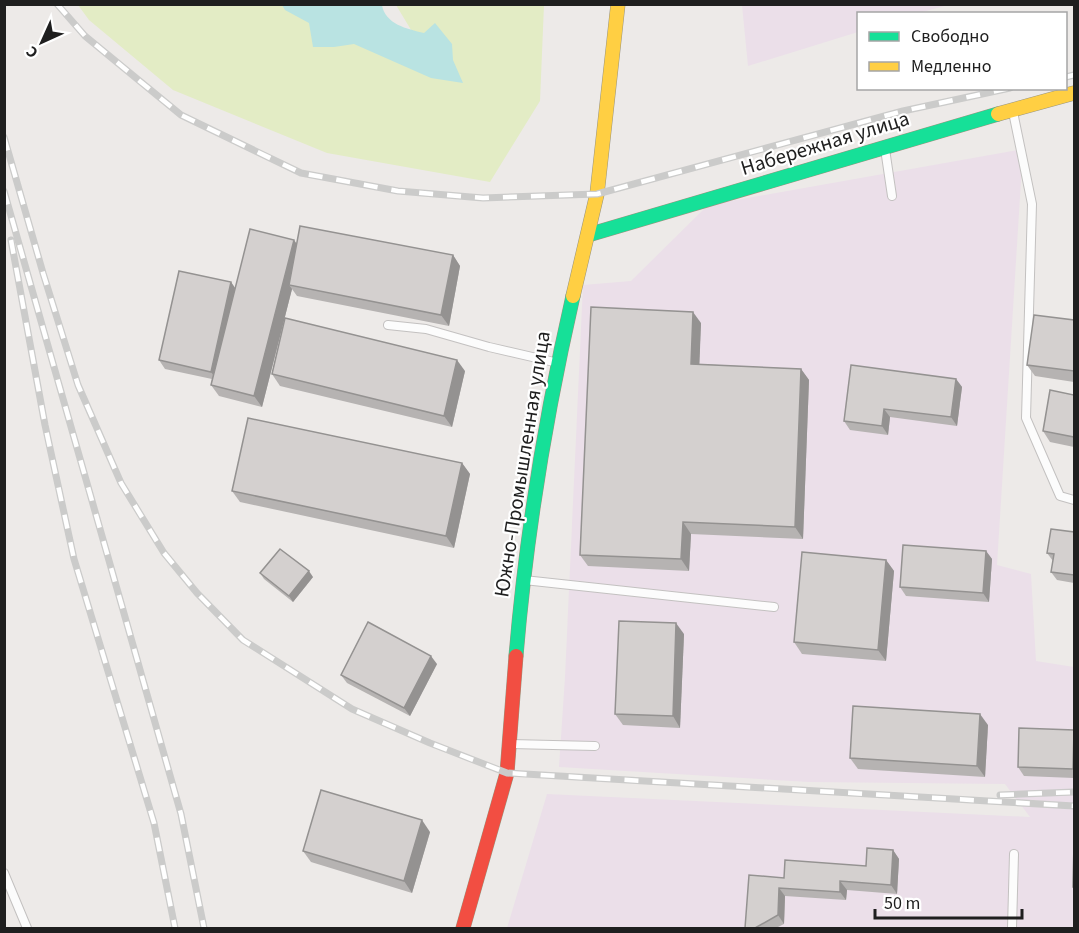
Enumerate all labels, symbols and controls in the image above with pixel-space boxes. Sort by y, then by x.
north arrow [12,12,72,72]
legend [857,12,1067,90]
text: Свободно [911,24,989,49]
text: С [21,41,43,63]
text: Медленно [911,54,991,79]
street label: Набережная улица [737,103,913,183]
street label: Южно-Промышленная улица [486,329,558,599]
scale bar [875,882,1022,920]
text: 50 m [884,891,920,916]

